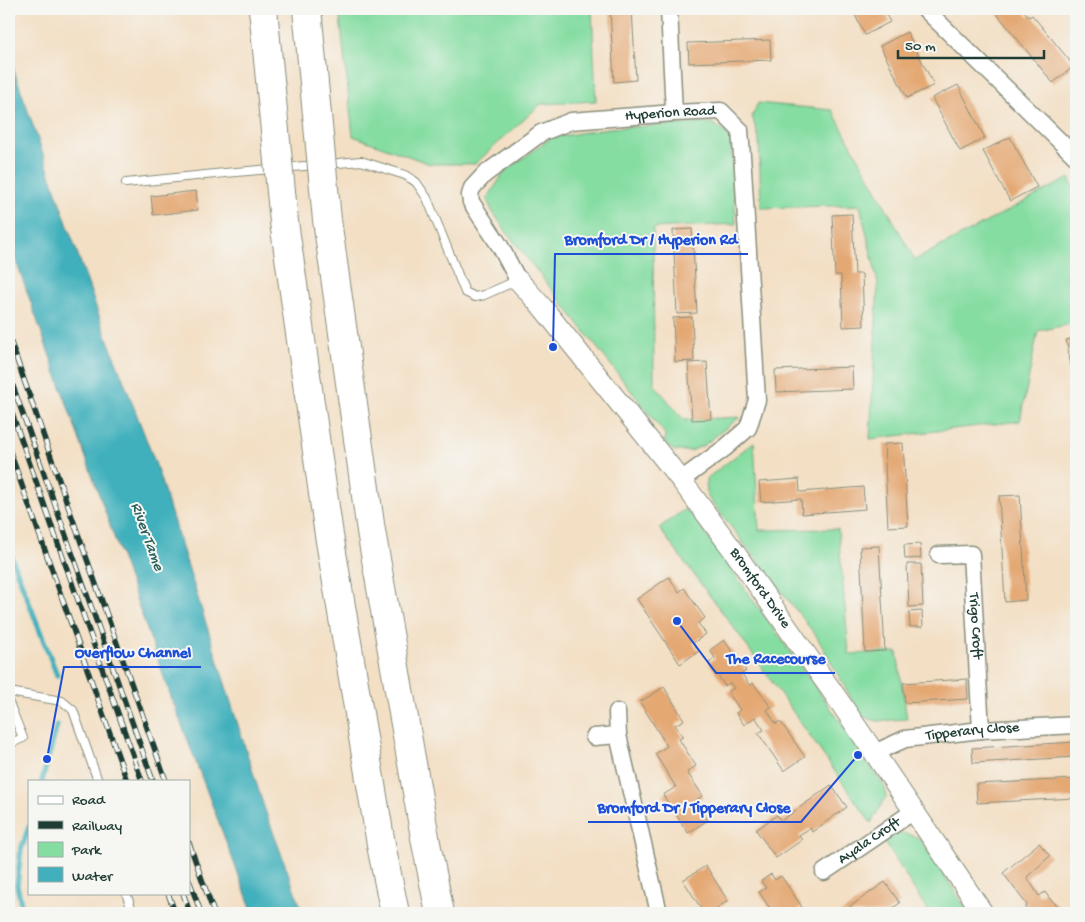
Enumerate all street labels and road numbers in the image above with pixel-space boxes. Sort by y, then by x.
street label: Hyperion Road [624,102,717,126]
street label: Bromford Drive [725,544,794,632]
street label: Trigo Croft [964,591,986,661]
street label: Tipperary Close [924,719,1020,746]
street label: Ayala Croft [835,813,906,869]

